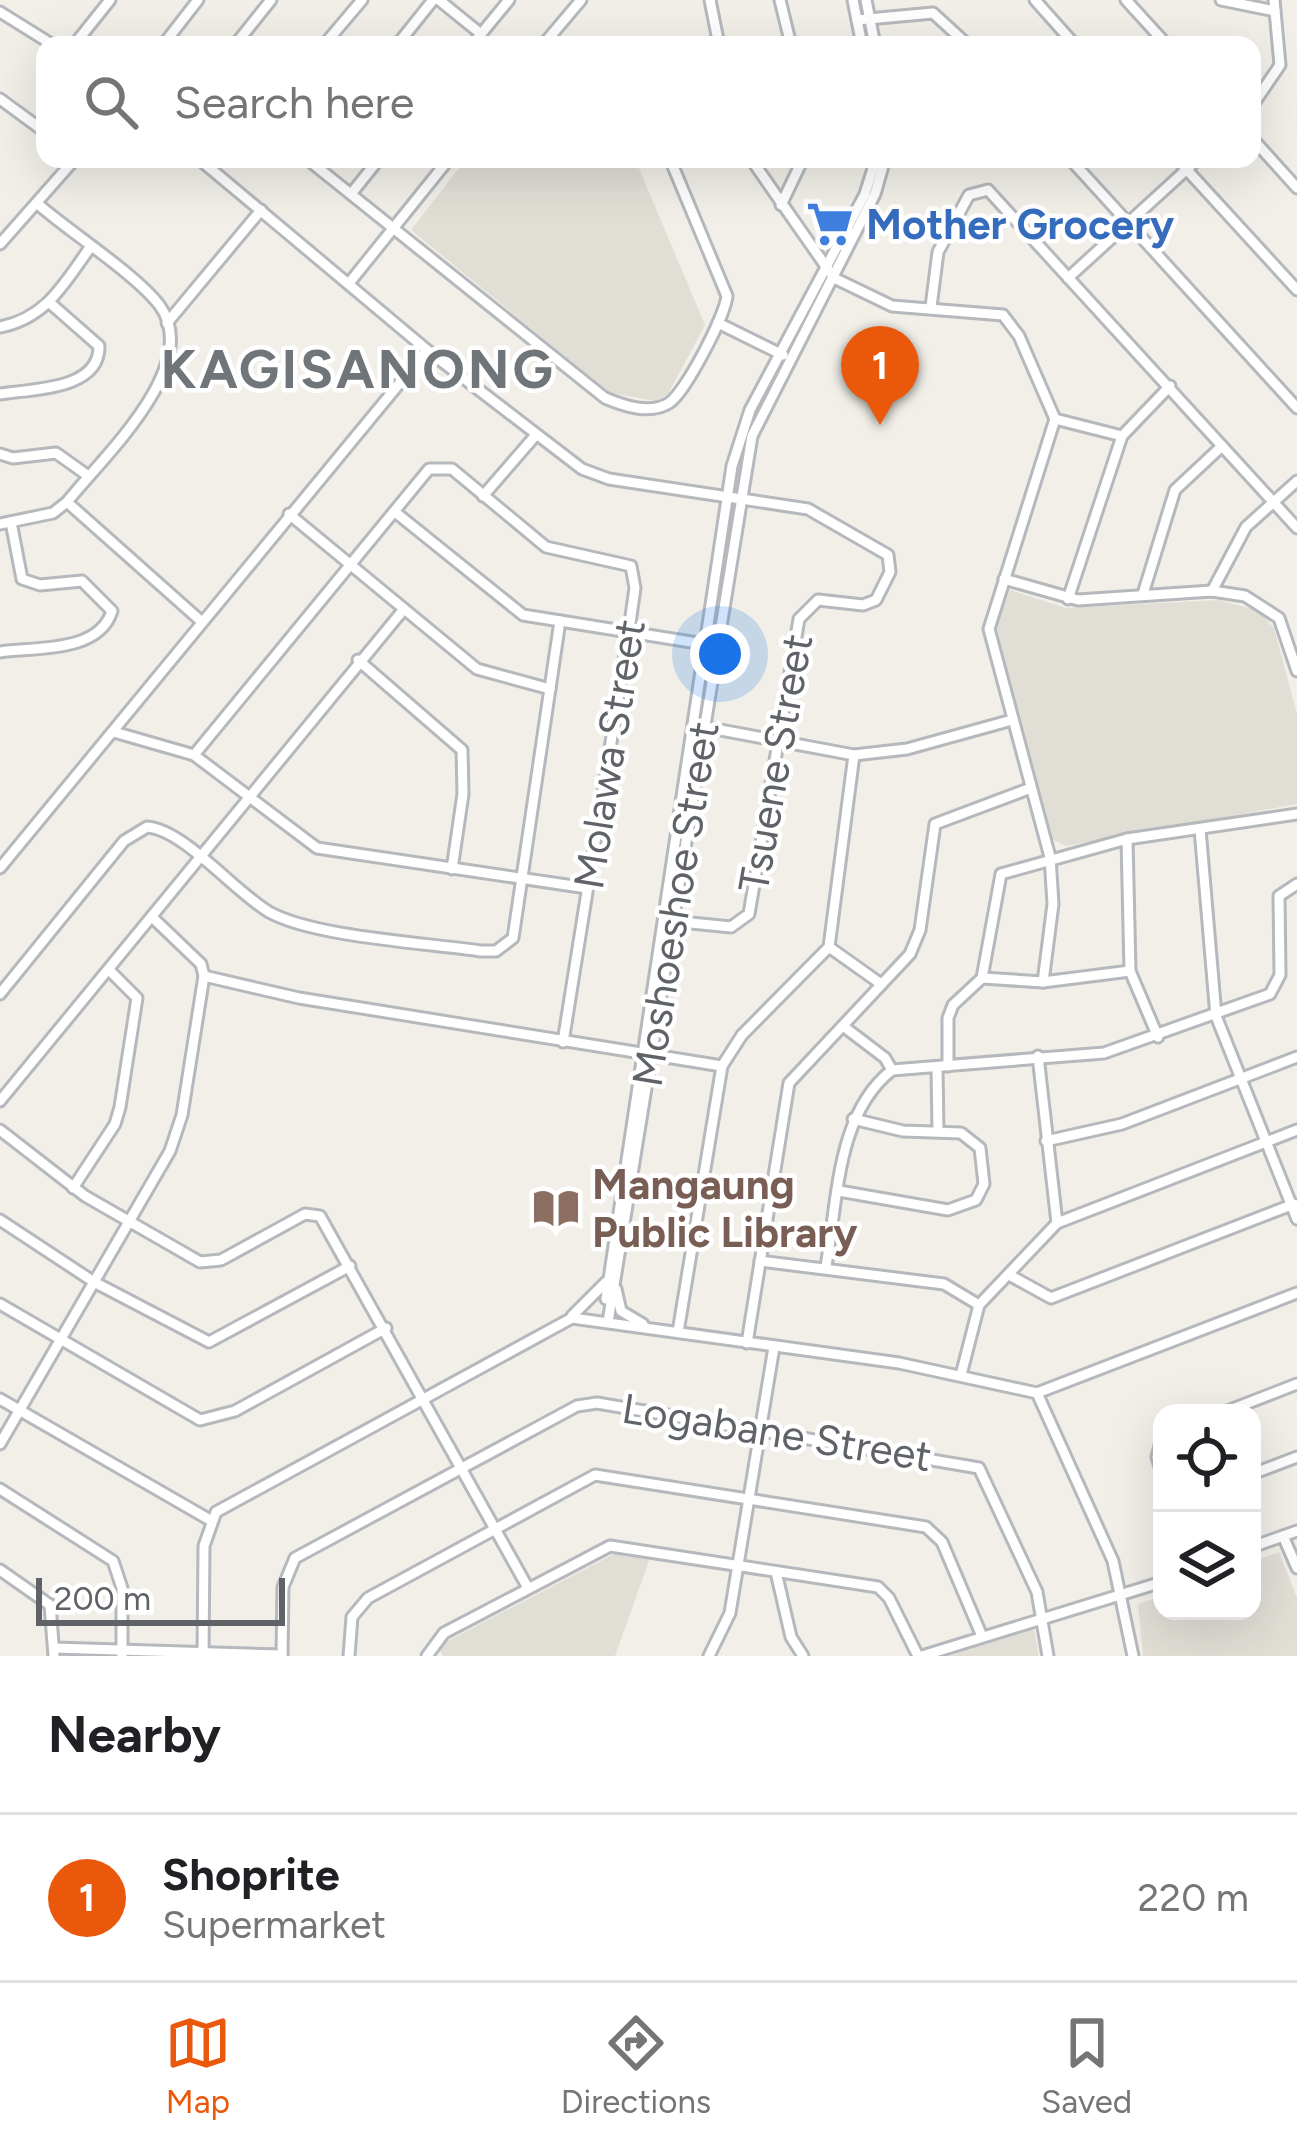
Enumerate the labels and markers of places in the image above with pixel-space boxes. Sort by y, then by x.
supermarket icon: Mother Grocery [805,199,855,249]
place label: Mother Grocery [866,199,1175,250]
pin: 1 [841,326,919,425]
place label: Mangaung Public Library [592,1159,858,1258]
library icon: Mangaung Public Library [531,1183,581,1233]

